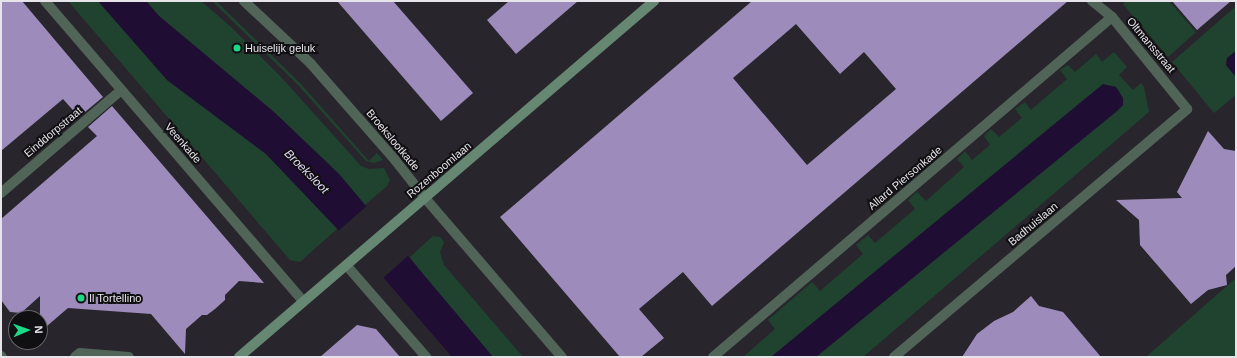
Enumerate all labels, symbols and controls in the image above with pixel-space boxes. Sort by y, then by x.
street label: Oltmansstraat [1124,15,1178,75]
place label: Huiselijk geluk [245,41,315,55]
marker: Huiselijk geluk [232,43,242,53]
street label: Einddorpstraat [21,104,85,160]
street label: Broekslootkade [364,107,422,173]
street label: Veenkade [162,120,204,166]
street label: Rozenboomlaan [404,139,474,201]
street label: Allard Piersonkade [865,143,945,213]
water label: Broeksloot [281,147,331,197]
street label: Badhuislaan [1006,199,1060,249]
place label: Il Tortellino [89,291,142,305]
marker: Il Tortellino [76,293,86,303]
north arrow [8,310,48,350]
text: N [33,325,45,334]

